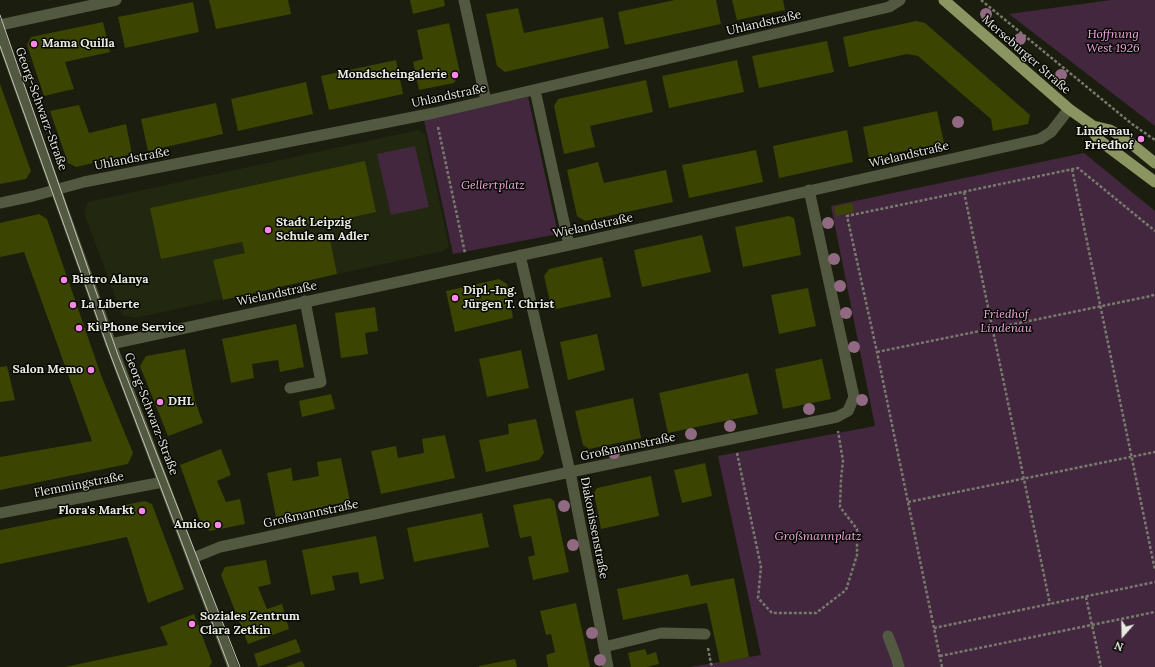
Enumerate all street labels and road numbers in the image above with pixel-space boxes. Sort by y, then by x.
street label: Uhlandstraße [725,7,803,39]
street label: Merseburger Straße [979,13,1073,97]
street label: Georg-Schwarz-Straße [12,45,70,173]
street label: Uhlandstraße [410,81,488,111]
street label: Wielandstraße [868,139,950,171]
street label: Uhlandstraße [93,145,171,173]
street label: Wielandstraße [552,210,634,242]
street label: Wielandstraße [236,278,318,310]
street label: Georg-Schwarz-Straße [121,351,181,477]
street label: Großmannstraße [579,430,677,464]
street label: Flemmingstraße [33,469,125,501]
street label: Diakonissenstraße [577,476,611,580]
street label: Großmannstraße [262,497,360,531]

